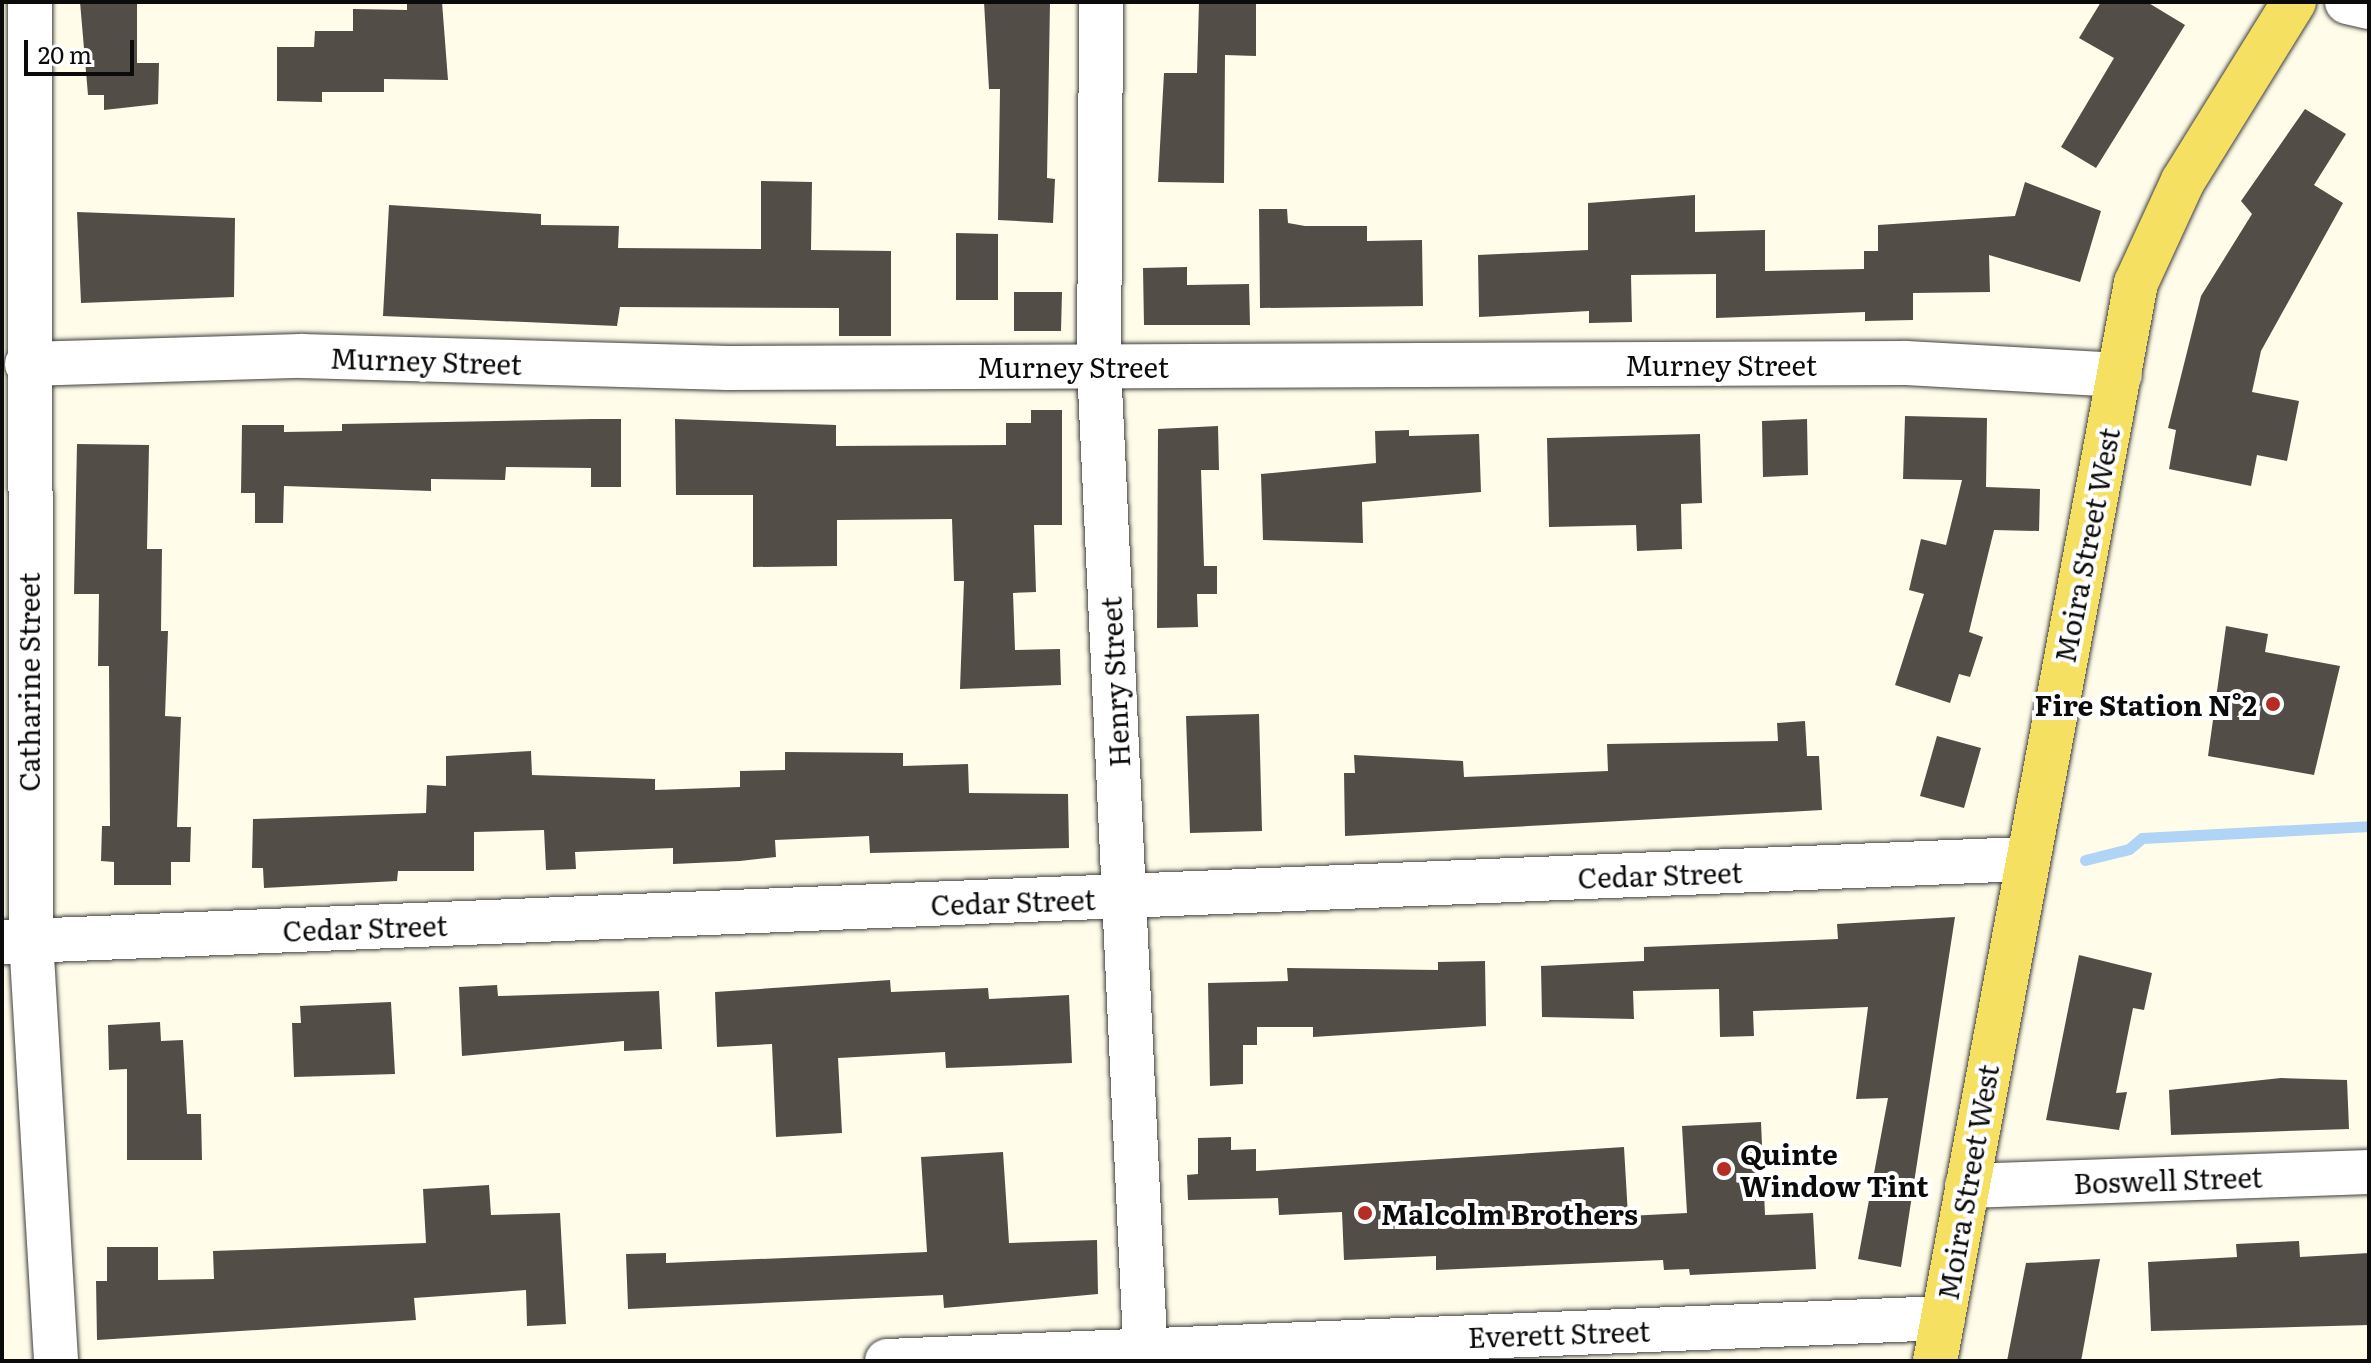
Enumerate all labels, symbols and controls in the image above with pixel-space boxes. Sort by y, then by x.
scale bar [28,24,138,74]
text: 20 m [38,36,92,71]
street label: Murney Street [329,340,523,380]
street label: Murney Street [1625,347,1817,381]
street label: Murney Street [977,349,1169,383]
street label: Moira Street West [2047,425,2125,665]
street label: Catharine Street [11,572,45,792]
street label: Henry Street [1093,596,1135,768]
place label: Fire Station N°2 [2035,687,2257,721]
marker: Fire Station N°2 [2264,695,2282,713]
street label: Cedar Street [1577,854,1743,894]
street label: Cedar Street [930,881,1096,921]
street label: Cedar Street [282,907,448,947]
street label: Moira Street West [1930,1062,2004,1302]
place label: Quinte Window Tint [1740,1136,1928,1202]
street label: Boswell Street [2073,1159,2263,1199]
marker: Quinte Window Tint [1715,1160,1733,1178]
place label: Malcolm Brothers [1381,1196,1638,1230]
marker: Malcolm Brothers [1356,1204,1374,1222]
street label: Everett Street [1467,1313,1651,1353]

